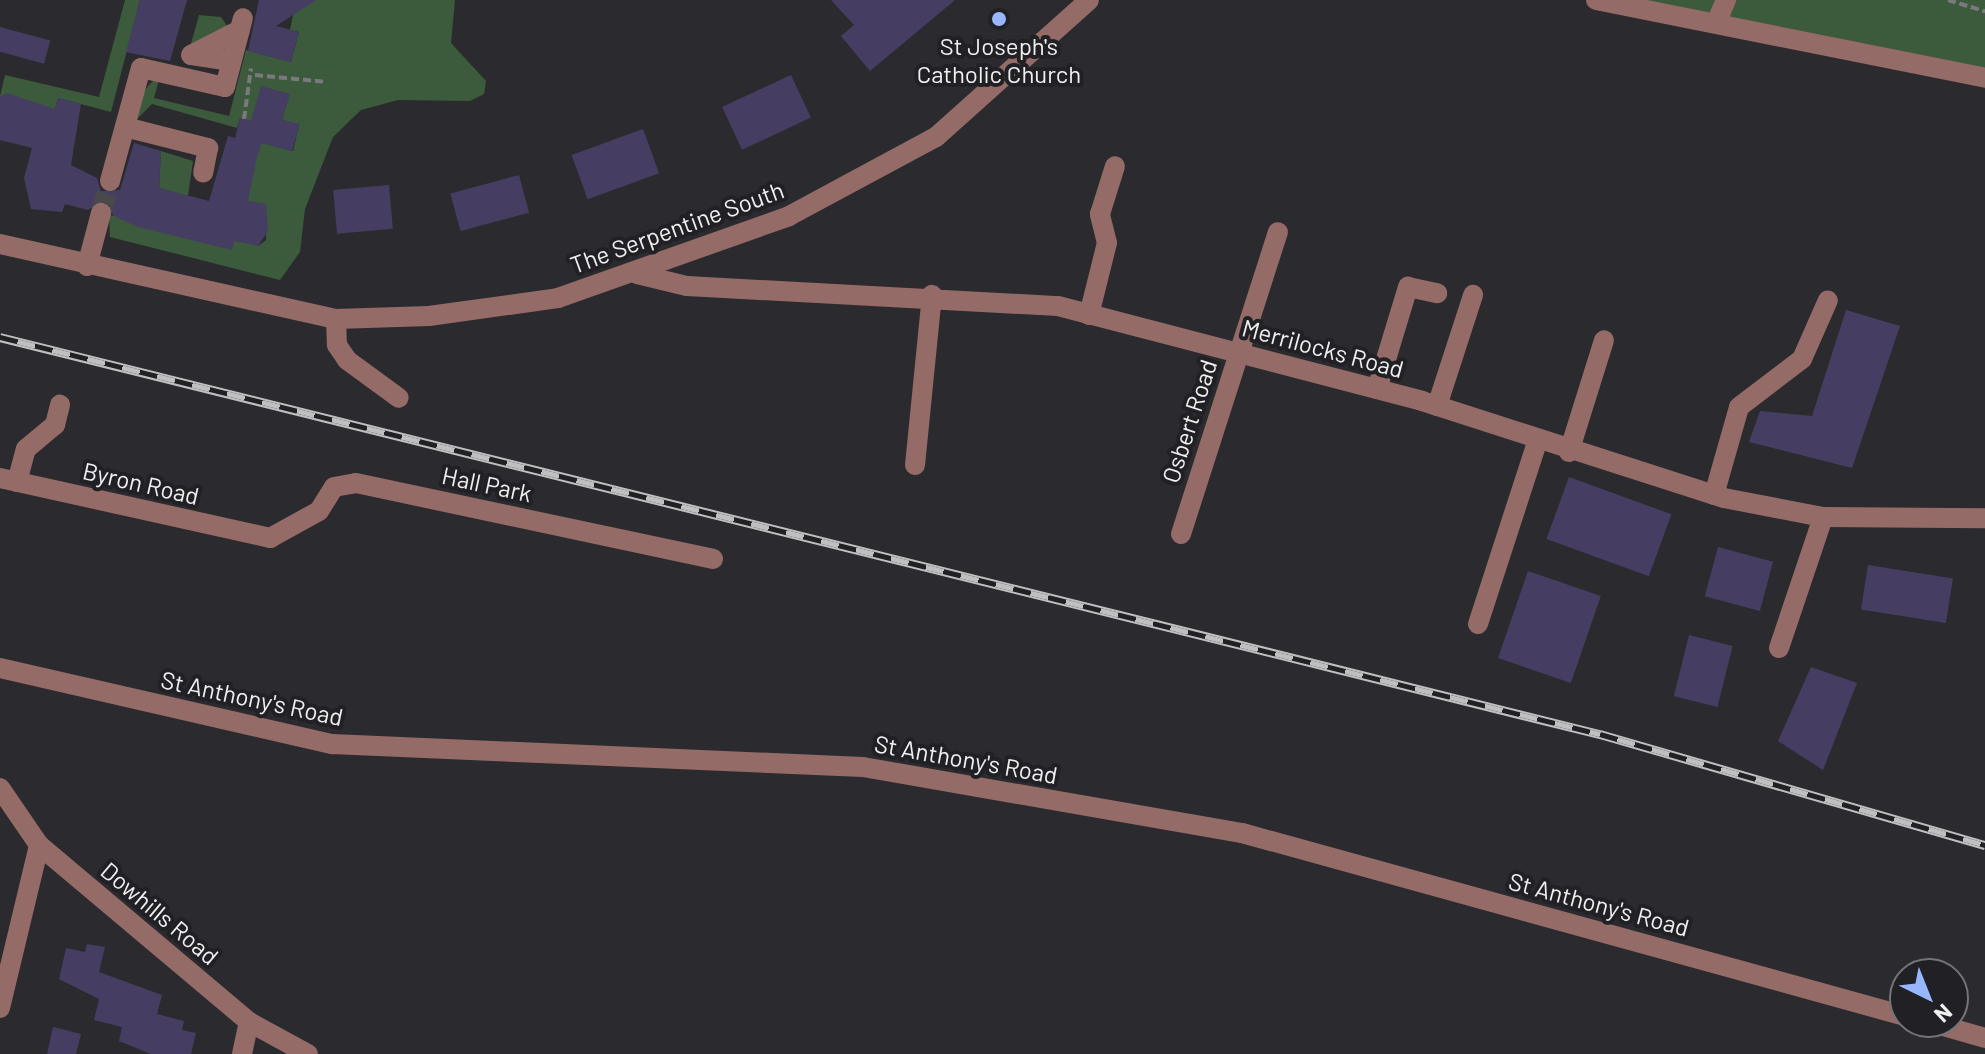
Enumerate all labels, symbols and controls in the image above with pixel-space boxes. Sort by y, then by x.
marker: St Joseph's Catholic Church [990,10,1008,28]
place label: St Joseph's Catholic Church [917,32,1081,88]
street label: The Serpentine South [566,175,788,279]
street label: Merrilocks Road [1239,313,1407,383]
street label: Osbert Road [1156,356,1222,486]
street label: Byron Road [80,456,202,510]
street label: Hall Park [440,460,534,508]
street label: St Anthony's Road [158,665,346,731]
street label: St Anthony's Road [872,729,1060,789]
street label: Dowhills Road [95,856,225,970]
street label: St Anthony's Road [1506,866,1692,942]
north arrow [1889,958,1969,1038]
text: N [1930,1000,1958,1029]

